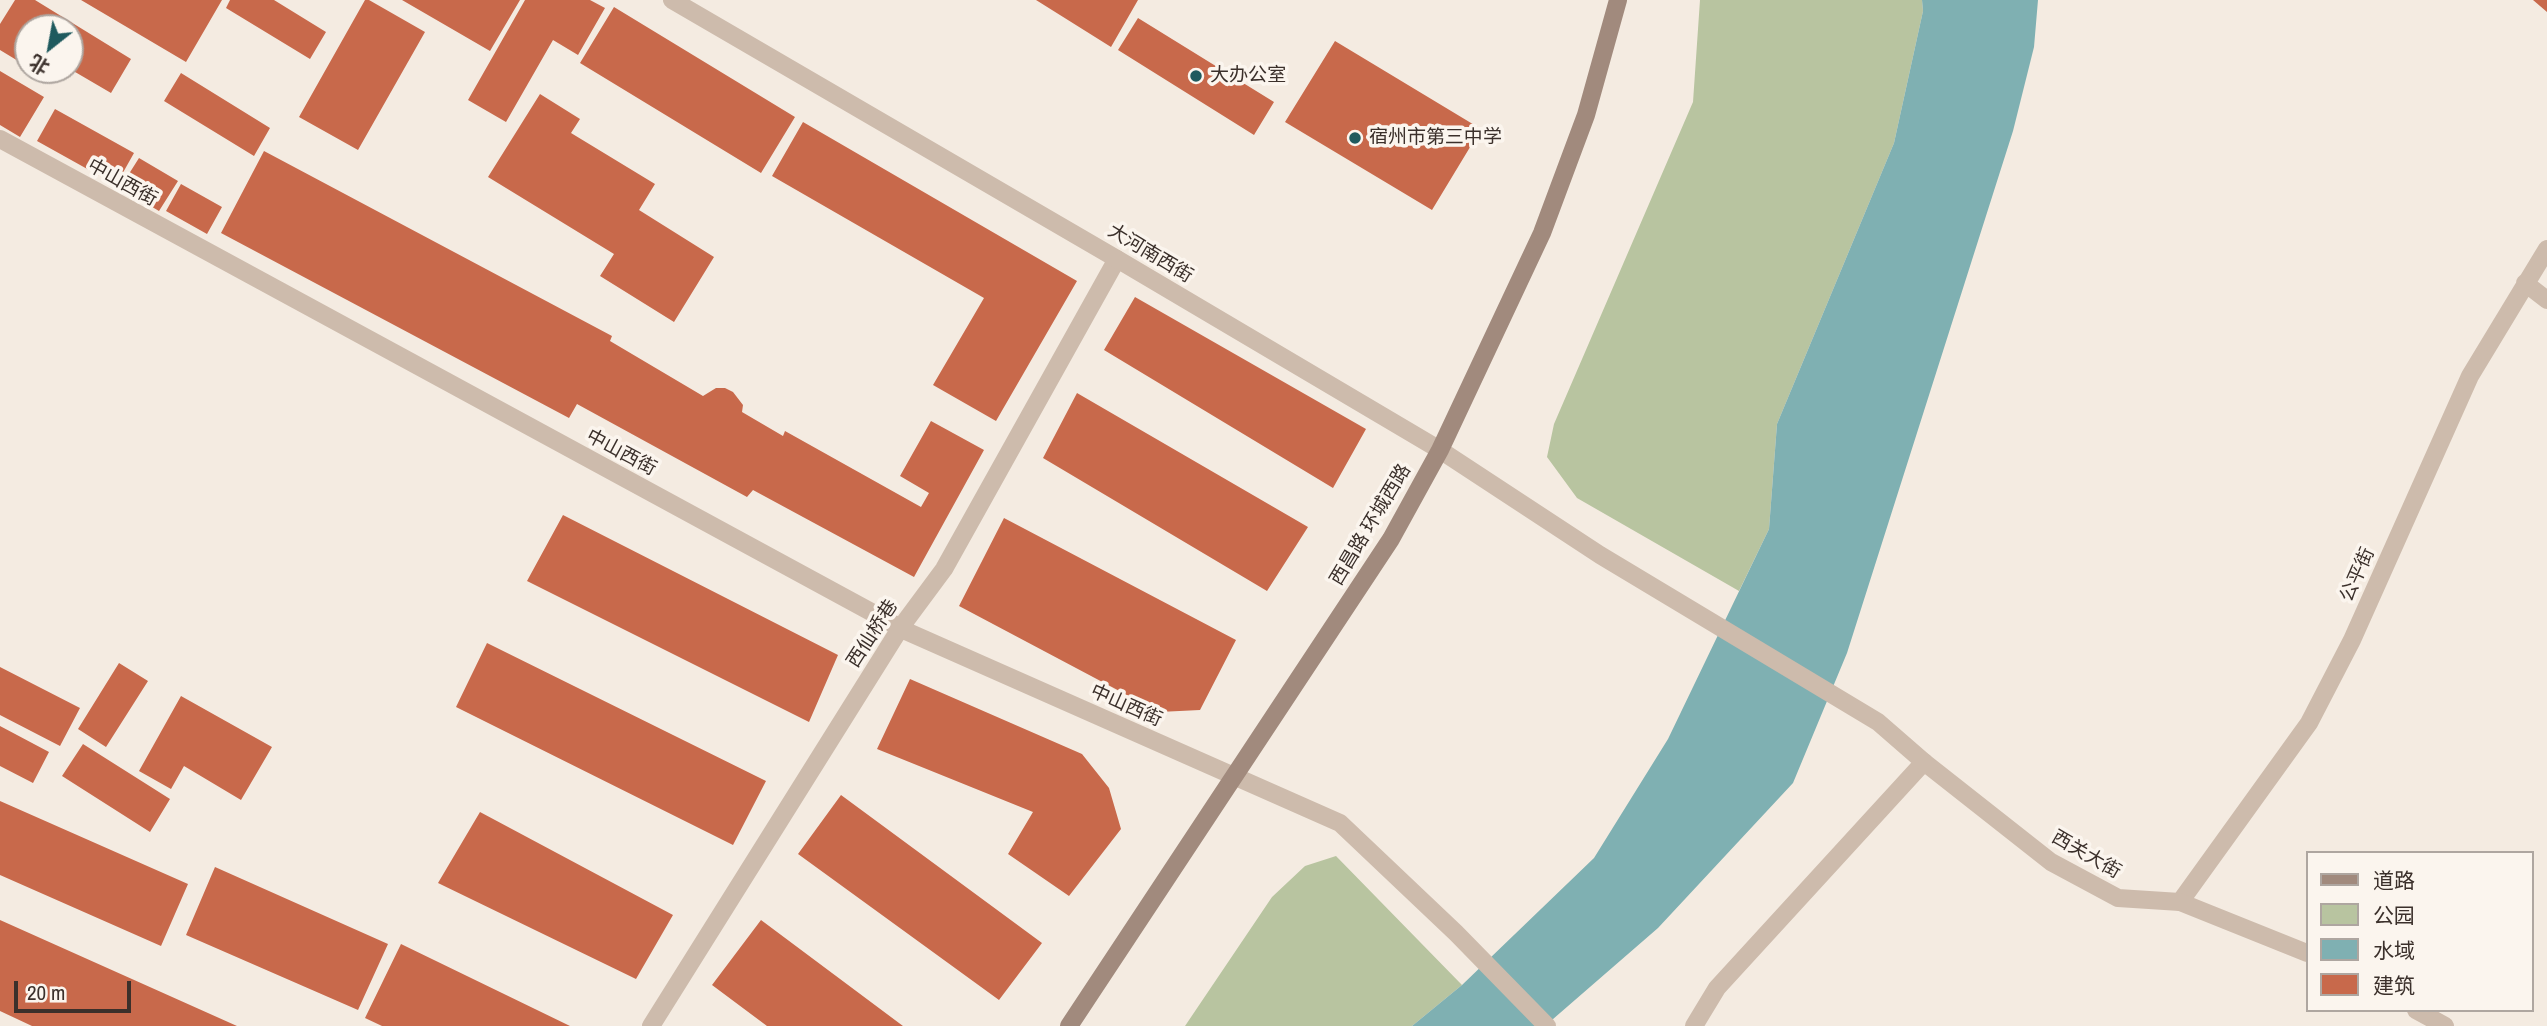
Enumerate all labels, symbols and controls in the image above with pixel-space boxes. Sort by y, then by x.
north arrow [14,14,84,84]
text: 北 [24,49,54,81]
place label: 大办公室 [1210,65,1286,87]
marker: 大办公室 [1188,68,1204,84]
place label: 宿州市第三中学 [1369,127,1502,149]
marker: 宿州市第三中学 [1347,130,1363,146]
street label: 中山西街 [83,155,161,211]
street label: 大河南西街 [1103,220,1197,288]
street label: 中山西街 [582,425,660,481]
street label: 西昌路 环城西路 [1326,460,1416,590]
street label: 公平街 [2336,544,2380,606]
street label: 西仙桥巷 [843,596,903,672]
street label: 中山西街 [1087,680,1165,732]
street label: 西关大街 [2047,826,2125,884]
legend [2306,851,2533,1012]
text: 道路 [2373,866,2415,895]
text: 公园 [2373,901,2415,930]
text: 水域 [2373,936,2415,965]
scale bar [18,967,135,1011]
text: 建筑 [2373,971,2415,1000]
text: 20 m [27,978,65,1007]

